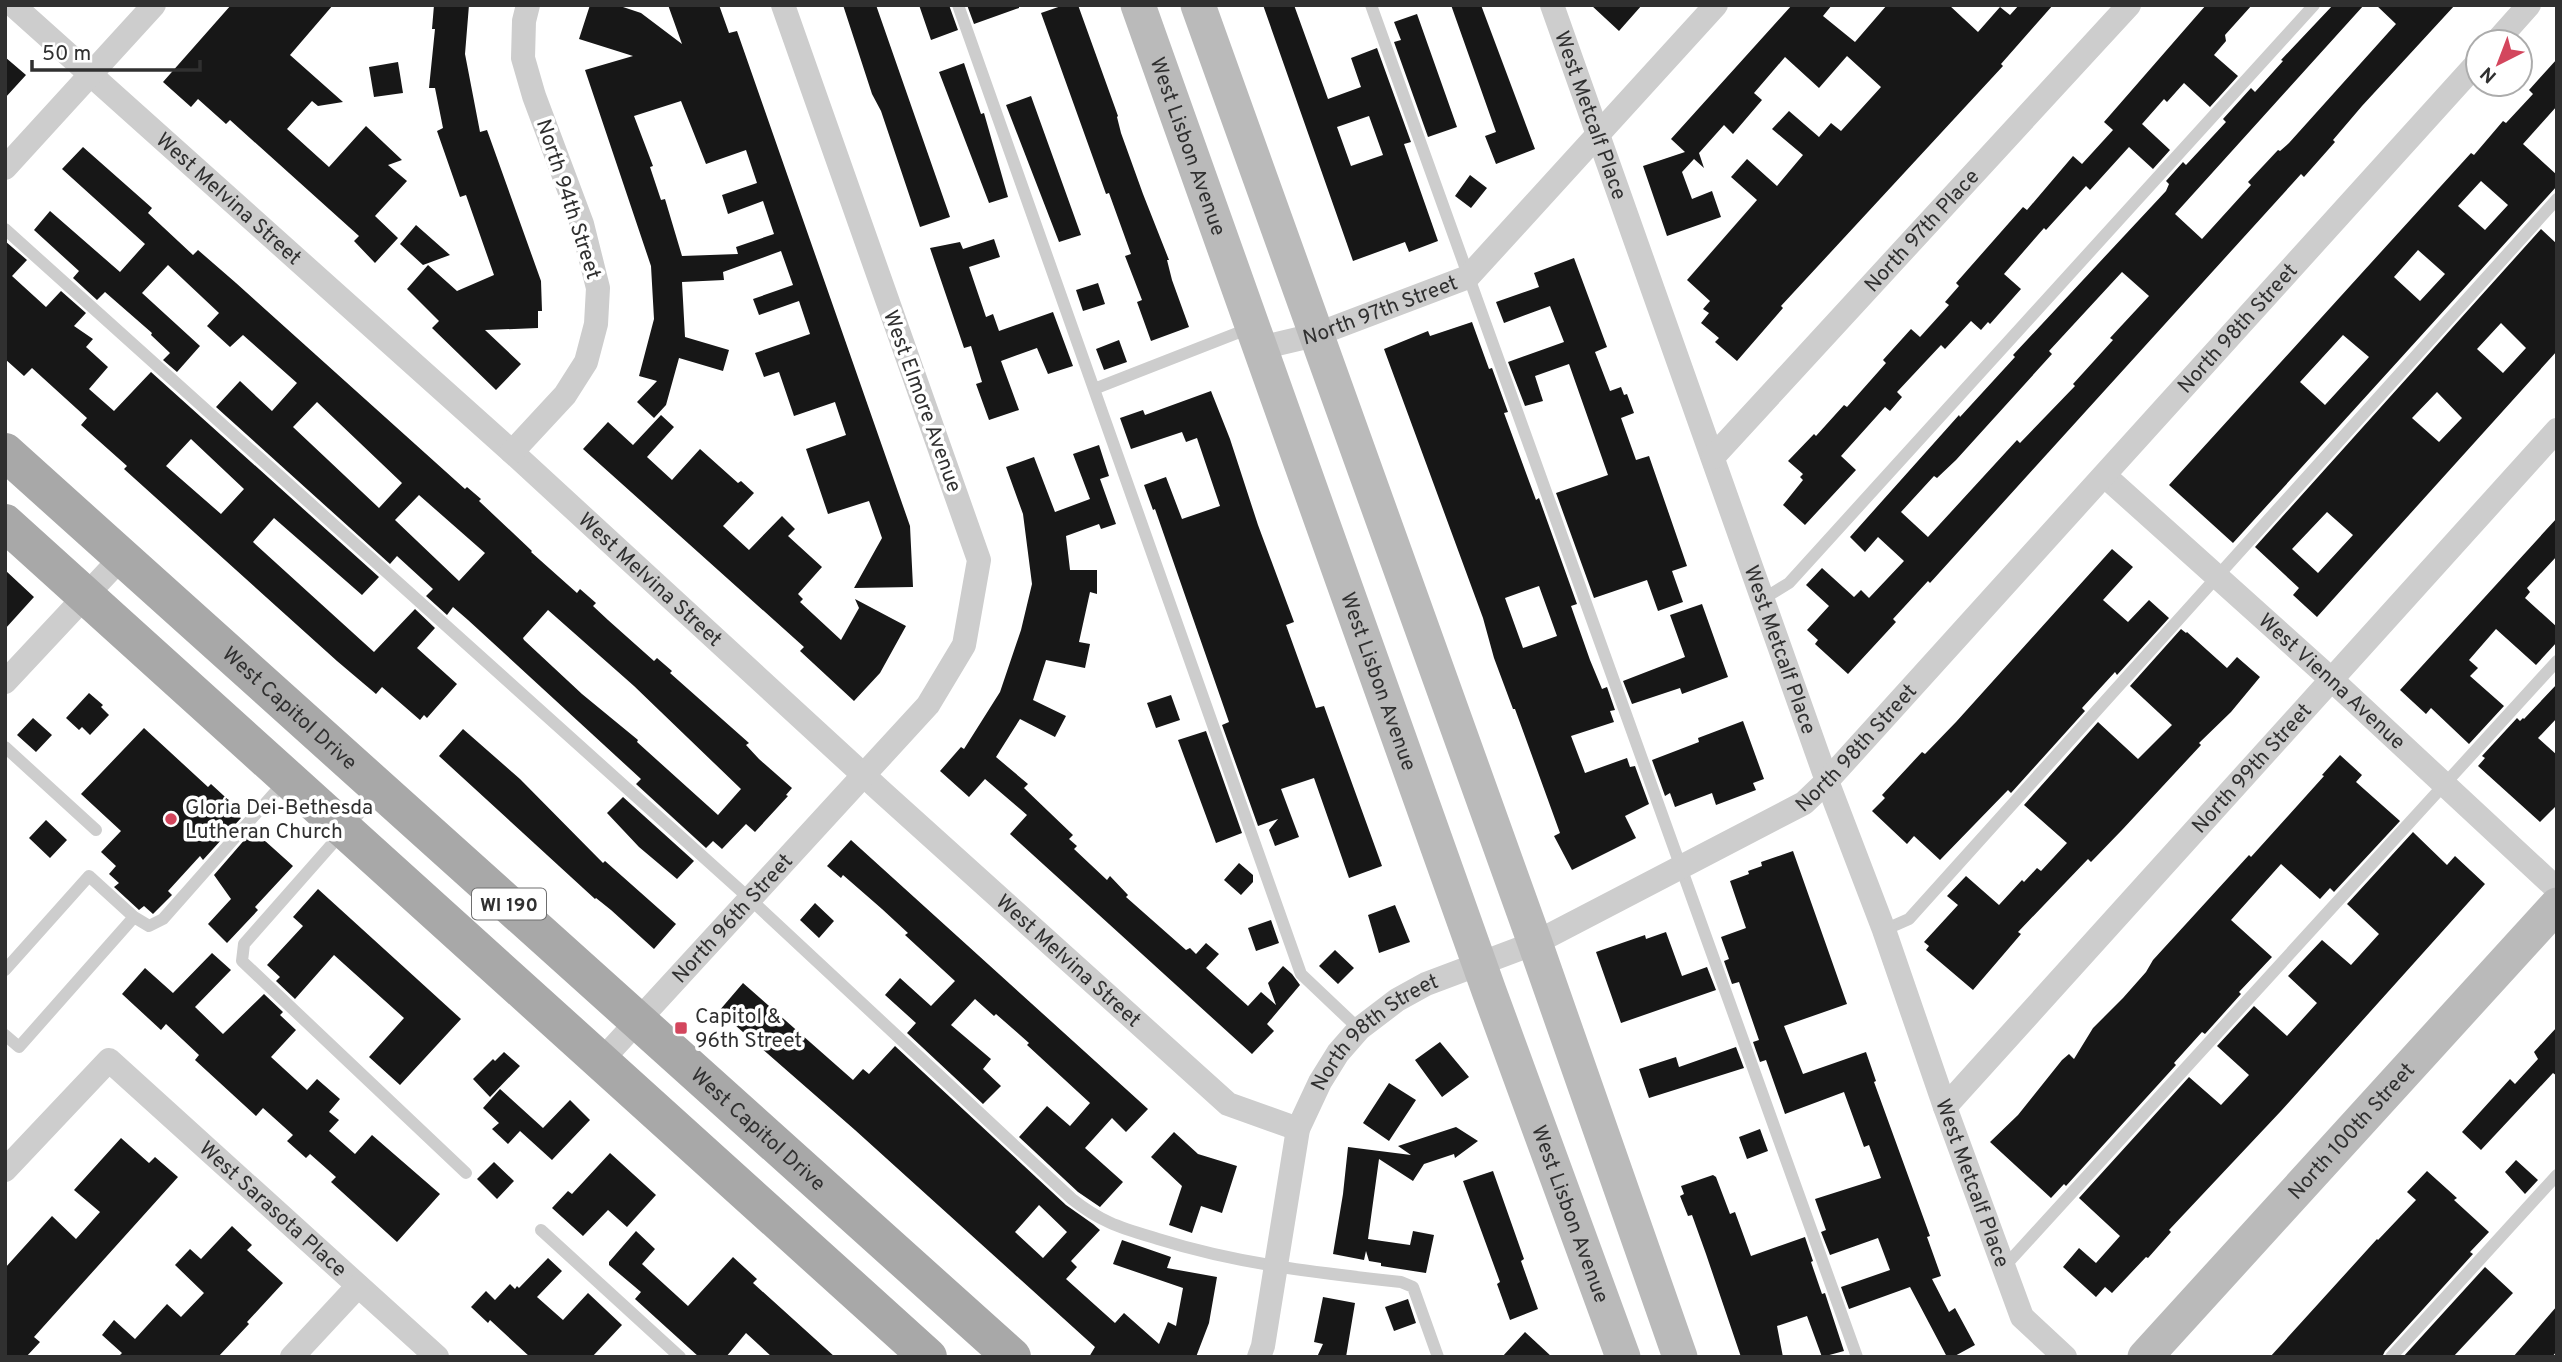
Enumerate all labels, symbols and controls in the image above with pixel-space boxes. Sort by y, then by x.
scale bar [32,28,200,72]
street label: West Metcalf Place [1547,28,1632,204]
north arrow [2464,28,2534,98]
text: 50 m [42,41,91,68]
street label: West Lisbon Avenue [1143,54,1231,240]
text: N [2476,61,2502,88]
street label: North 94th Street [529,116,606,283]
street label: West Melvina Street [150,127,306,272]
street label: North 97th Place [1859,164,1986,299]
street label: North 98th Street [2172,258,2304,400]
street label: North 97th Street [1300,270,1462,352]
street label: West Elmore Avenue [876,307,967,496]
street label: West Melvina Street [572,507,727,653]
street label: West Metcalf Place [1737,562,1821,738]
street label: West Lisbon Avenue [1333,589,1422,775]
street label: West Vienna Avenue [2252,608,2410,756]
street label: West Capitol Drive [216,641,362,777]
street label: North 98th Street [1790,679,1924,819]
street label: North 99th Street [2187,698,2318,840]
place label: Gloria Dei-Bethesda Lutheran Church [185,795,373,846]
marker: Gloria Dei-Bethesda Lutheran Church [163,811,179,827]
street label: North 96th Street [667,849,800,990]
road number: WI 190 [472,888,546,920]
street label: West Melvina Street [990,889,1146,1034]
street label: North 98th Street [1306,969,1442,1095]
place label: Capitol & 96th Street [695,1004,802,1055]
marker: Capitol & 96th Street [673,1020,689,1036]
street label: North 100th Street [2283,1058,2422,1206]
street label: West Capitol Drive [684,1062,831,1198]
street label: West Metcalf Place [1928,1096,2015,1272]
street label: West Lisbon Avenue [1524,1122,1614,1307]
street label: West Sarasota Place [193,1136,352,1284]

